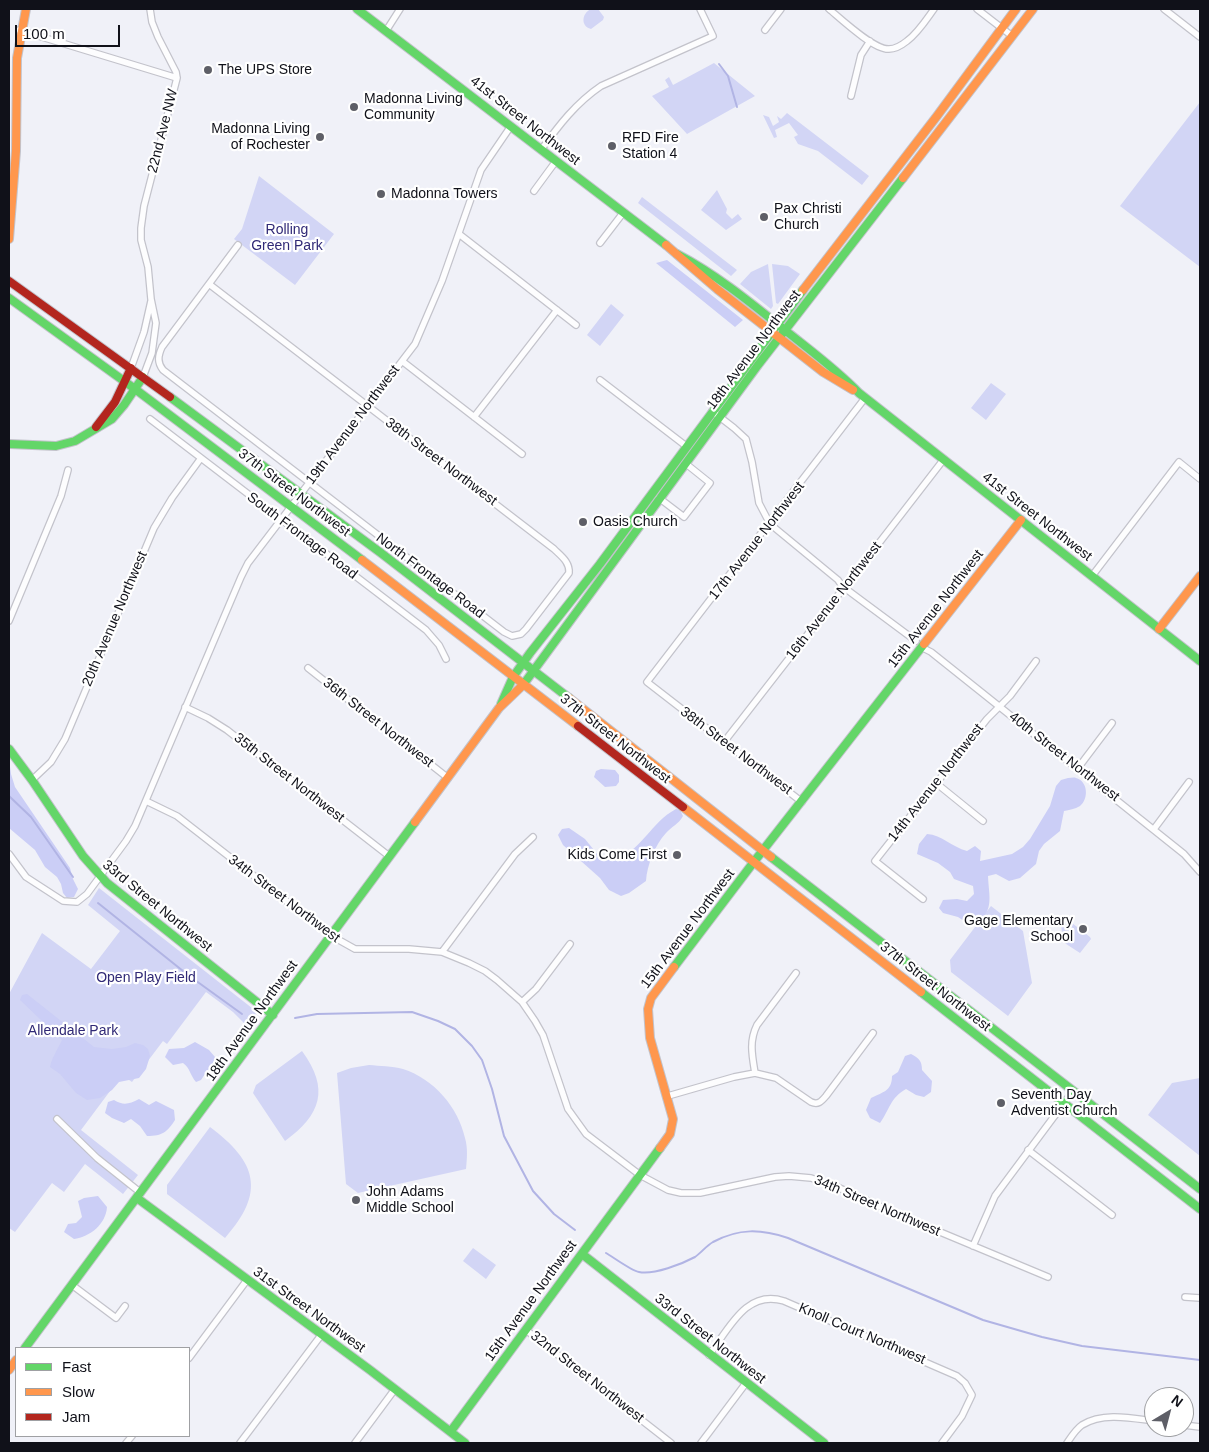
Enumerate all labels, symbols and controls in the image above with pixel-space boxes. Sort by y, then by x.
scale bar [18,15,122,47]
text: 100 m [23,25,65,42]
place label: The UPS Store [218,62,312,78]
marker: The UPS Store [202,64,214,76]
street label: 41st Street Northwest [467,73,583,169]
street label: 22nd Ave NW [144,87,182,175]
place label: Madonna Living Community [364,91,463,124]
marker: Madonna Living Community [348,101,360,113]
place label: Madonna Living of Rochester [211,121,310,154]
place label: RFD Fire Station 4 [622,130,679,162]
marker: Madonna Living of Rochester [314,131,326,143]
marker: RFD Fire Station 4 [606,140,618,152]
place label: Madonna Towers [391,186,498,202]
marker: Madonna Towers [375,188,387,200]
place label: Pax Christi Church [774,201,842,233]
marker: Pax Christi Church [758,211,770,223]
park label: Rolling Green Park [251,222,323,254]
street label: 18th Avenue Northwest [704,287,804,413]
street label: 19th Avenue Northwest [303,362,403,488]
street label: 38th Street Northwest [382,415,500,509]
street label: 37th Street Northwest [235,446,353,540]
street label: 41st Street Northwest [979,469,1095,565]
street label: 17th Avenue Northwest [706,479,808,603]
street label: South Frontage Road [243,489,361,583]
place label: Oasis Church [593,514,678,530]
marker: Oasis Church [577,516,589,528]
street label: North Frontage Road [372,530,488,622]
street label: 16th Avenue Northwest [783,539,885,663]
street label: 15th Avenue Northwest [885,547,987,671]
street label: 20th Avenue Northwest [79,549,151,689]
street label: 36th Street Northwest [319,675,437,771]
street label: 37th Street Northwest [556,691,674,787]
street label: 38th Street Northwest [677,704,795,798]
street label: 40th Street Northwest [1005,709,1123,805]
street label: 14th Avenue Northwest [885,721,987,845]
street label: 35th Street Northwest [230,730,348,826]
place label: Kids Come First [567,847,667,863]
marker: Kids Come First [671,849,683,861]
street label: 34th Street Northwest [225,852,343,946]
street label: 33rd Street Northwest [99,857,215,955]
street label: 15th Avenue Northwest [638,866,738,992]
place label: Gage Elementary School [964,913,1073,946]
marker: Gage Elementary School [1077,923,1089,935]
street label: 37th Street Northwest [876,939,994,1035]
street label: 18th Avenue Northwest [203,957,301,1085]
park label: Open Play Field [96,970,196,986]
park label: Allendale Park [28,1023,118,1039]
place label: Seventh Day Adventist Church [1011,1087,1118,1120]
marker: Seventh Day Adventist Church [995,1097,1007,1109]
street label: 34th Street Northwest [811,1172,943,1240]
place label: John Adams Middle School [366,1184,454,1216]
marker: John Adams Middle School [350,1194,362,1206]
street label: 15th Avenue Northwest [482,1237,580,1365]
street label: 31st Street Northwest [250,1264,368,1356]
street label: 33rd Street Northwest [651,1290,769,1388]
street label: Knoll Court Northwest [796,1300,928,1368]
street label: 32nd Street Northwest [527,1328,647,1426]
legend [15,1347,190,1437]
text: Fast [62,1358,91,1375]
text: Slow [62,1383,95,1400]
north arrow [1144,1387,1194,1437]
text: N [1169,1391,1186,1410]
text: Jam [62,1408,90,1425]

